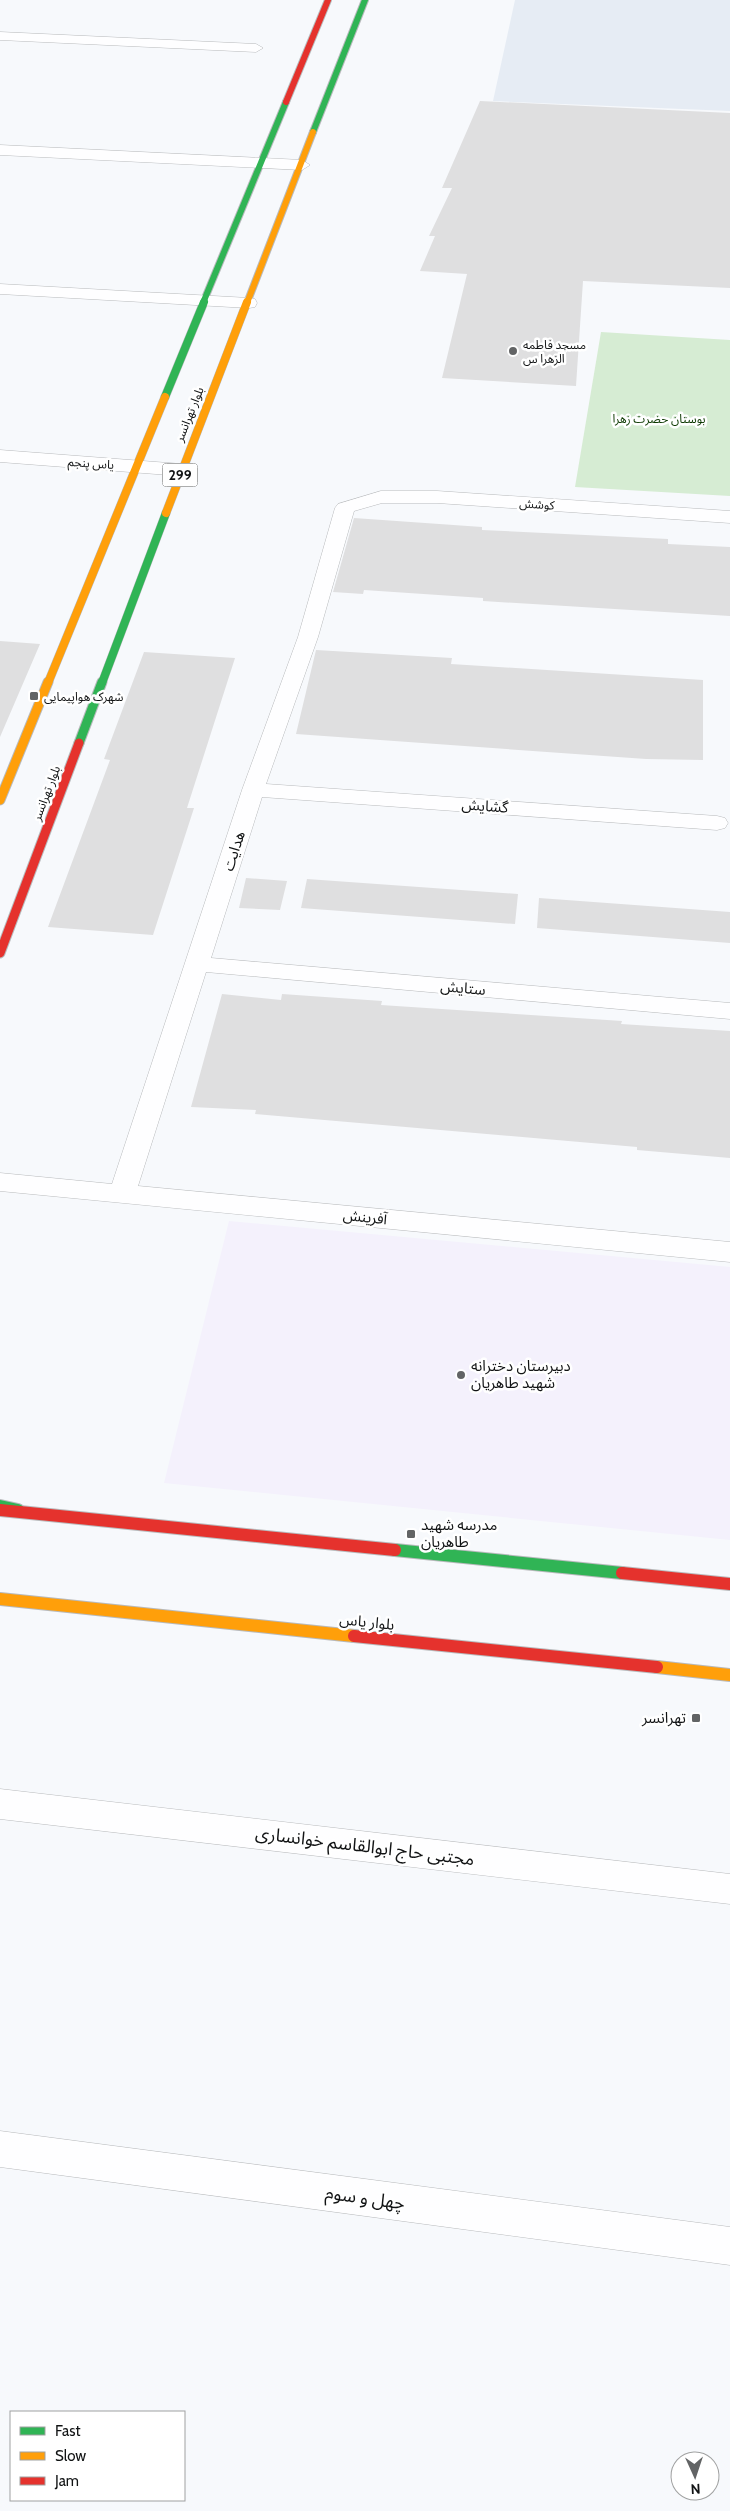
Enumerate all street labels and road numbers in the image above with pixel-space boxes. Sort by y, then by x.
street label: بلوار تهرانسر [171,384,207,444]
street label: یاس پنجم [67,454,115,474]
road number: 299 [162,464,198,486]
street label: کوشش [519,495,556,513]
street label: بلوار تهرانسر [28,763,63,824]
street label: گشایش [461,795,510,817]
street label: هدایت [219,829,249,873]
street label: ستایش [440,977,487,999]
street label: آفرینش [342,1206,389,1228]
street label: بلوار یاس [339,1610,395,1634]
street label: مجتبی حاج ابوالقاسم خوانساری [254,1822,476,1872]
street label: چهل و سوم [323,2182,406,2217]

